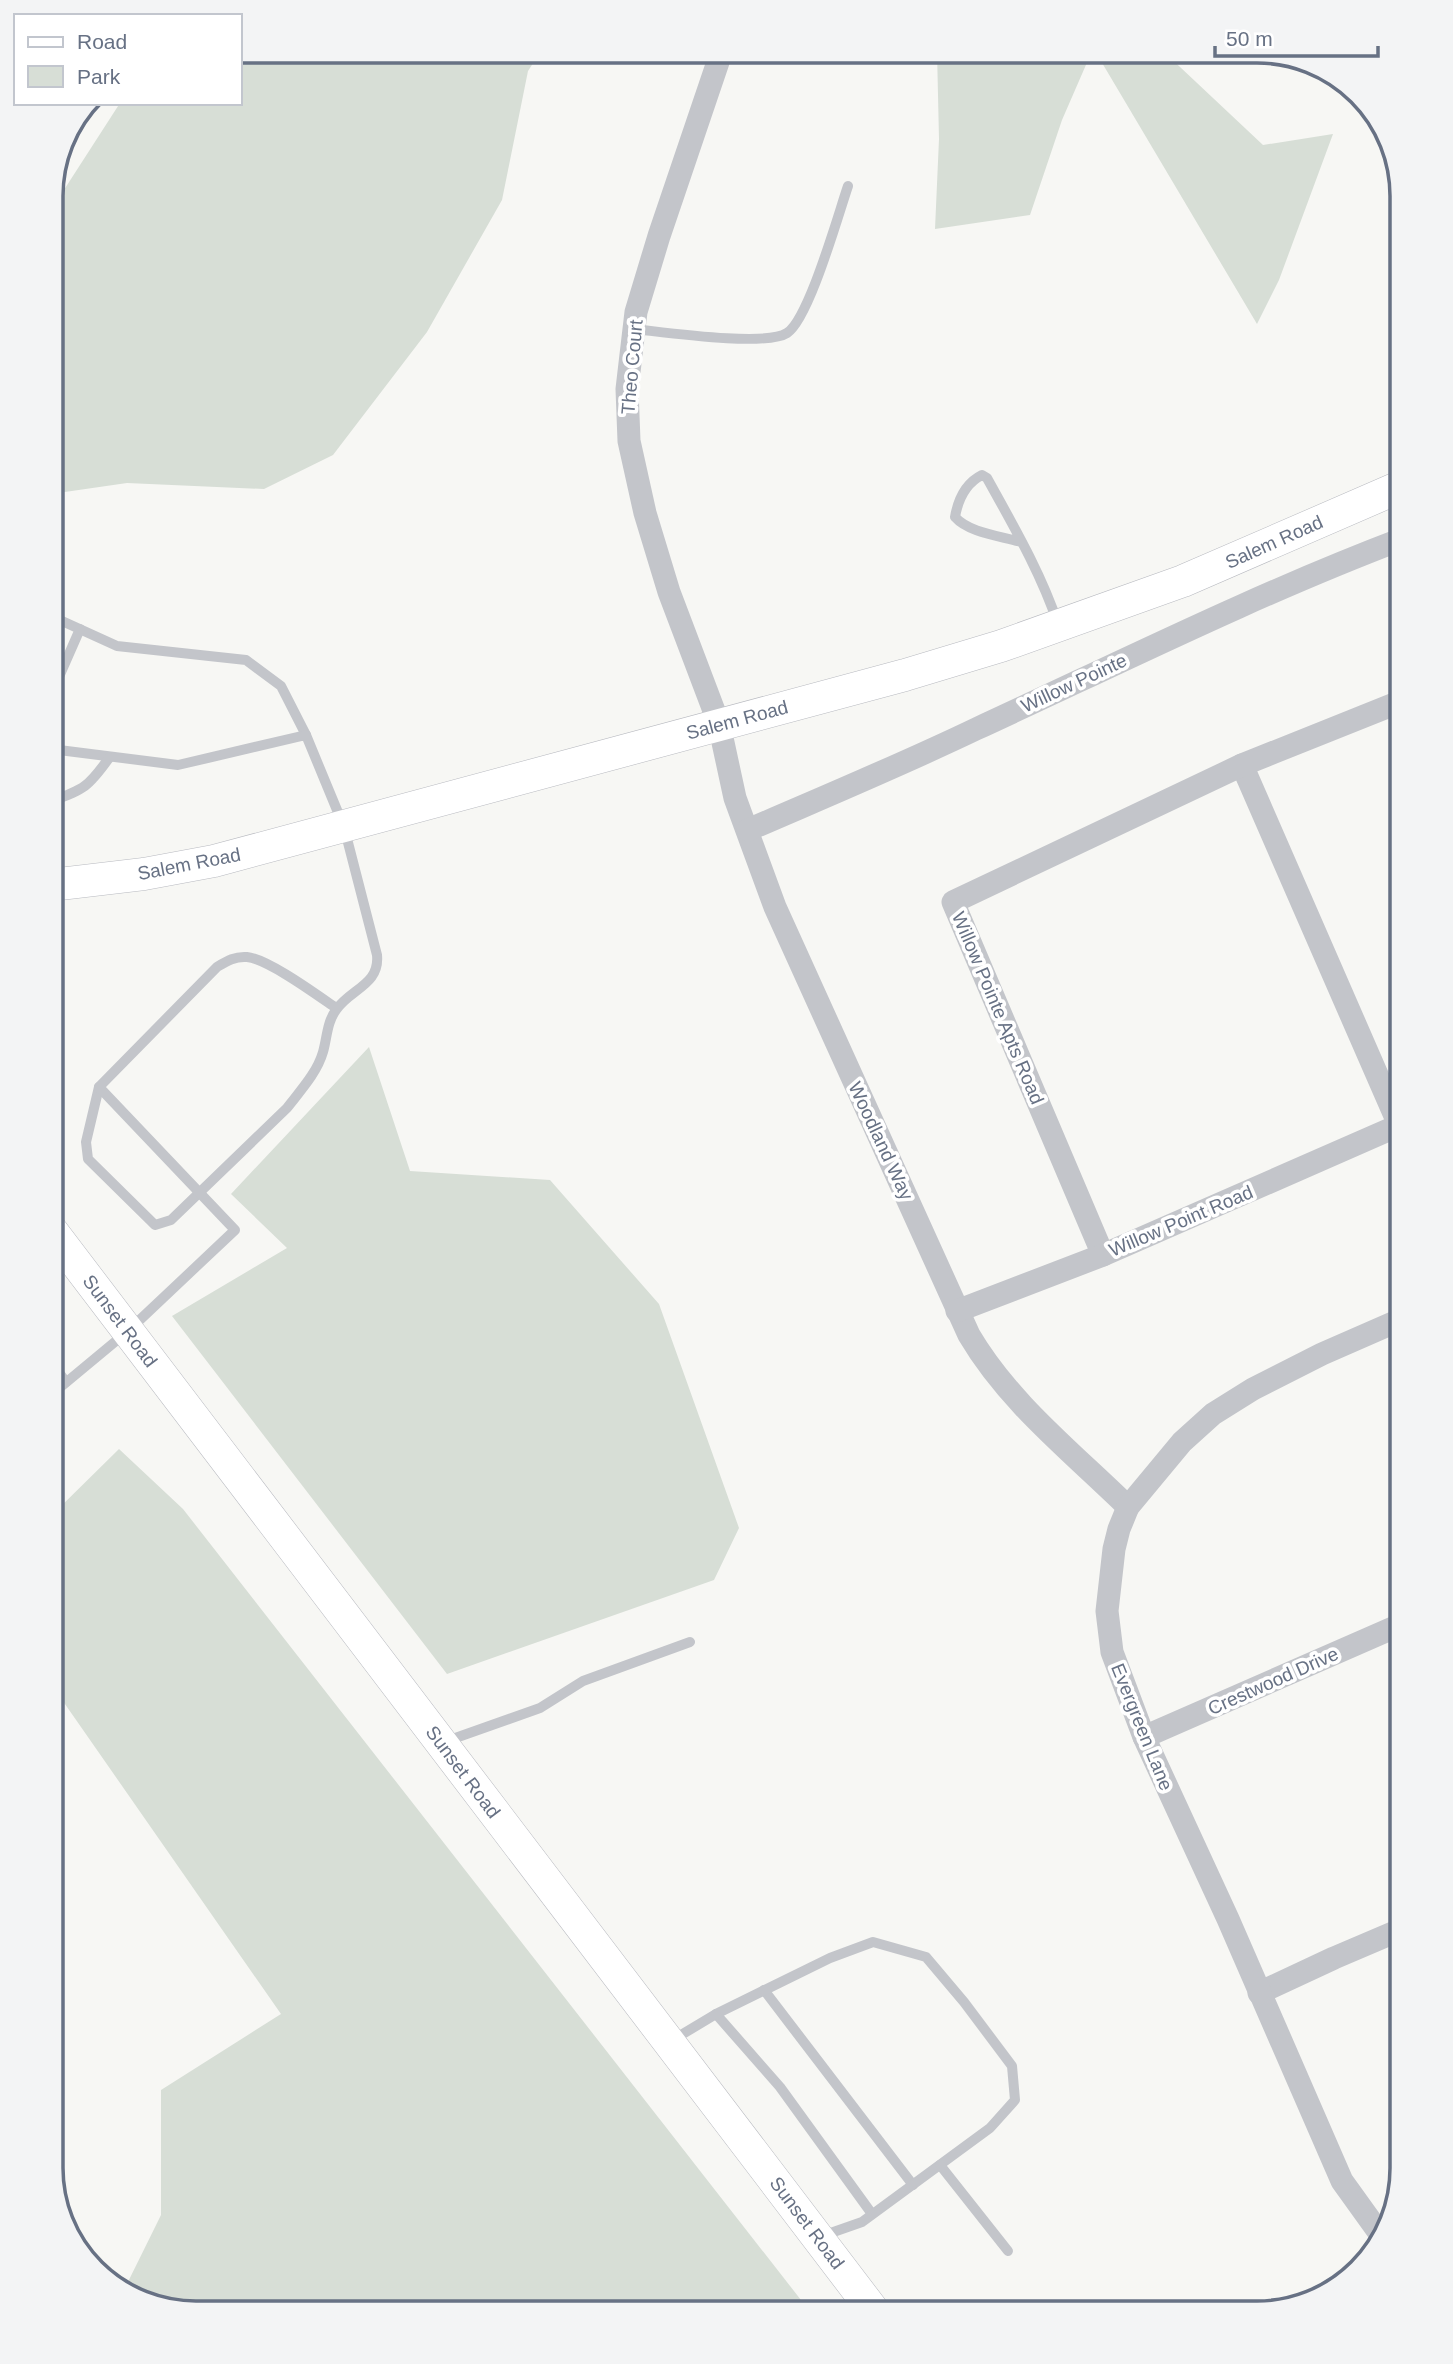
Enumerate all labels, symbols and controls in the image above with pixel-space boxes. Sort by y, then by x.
legend [14,14,242,105]
scale bar [1215,14,1378,58]
text: 50 m [1226,27,1273,50]
text: Road [77,30,127,53]
text: Park [77,65,121,88]
street label: Theo Court [617,318,647,415]
street label: Salem Road [1222,511,1326,573]
street label: Willow Pointe [1018,649,1130,717]
street label: Salem Road [684,696,790,744]
street label: Salem Road [136,844,242,884]
street label: Willow Pointe Apts Road [948,909,1048,1107]
street label: Woodland Way [844,1079,918,1204]
street label: Willow Point Road [1106,1181,1256,1261]
street label: Sunset Road [79,1271,161,1371]
street label: Crestwood Drive [1205,1643,1341,1719]
street label: Evergreen Lane [1107,1660,1177,1794]
street label: Sunset Road [422,1722,504,1822]
street label: Sunset Road [766,2173,848,2273]

